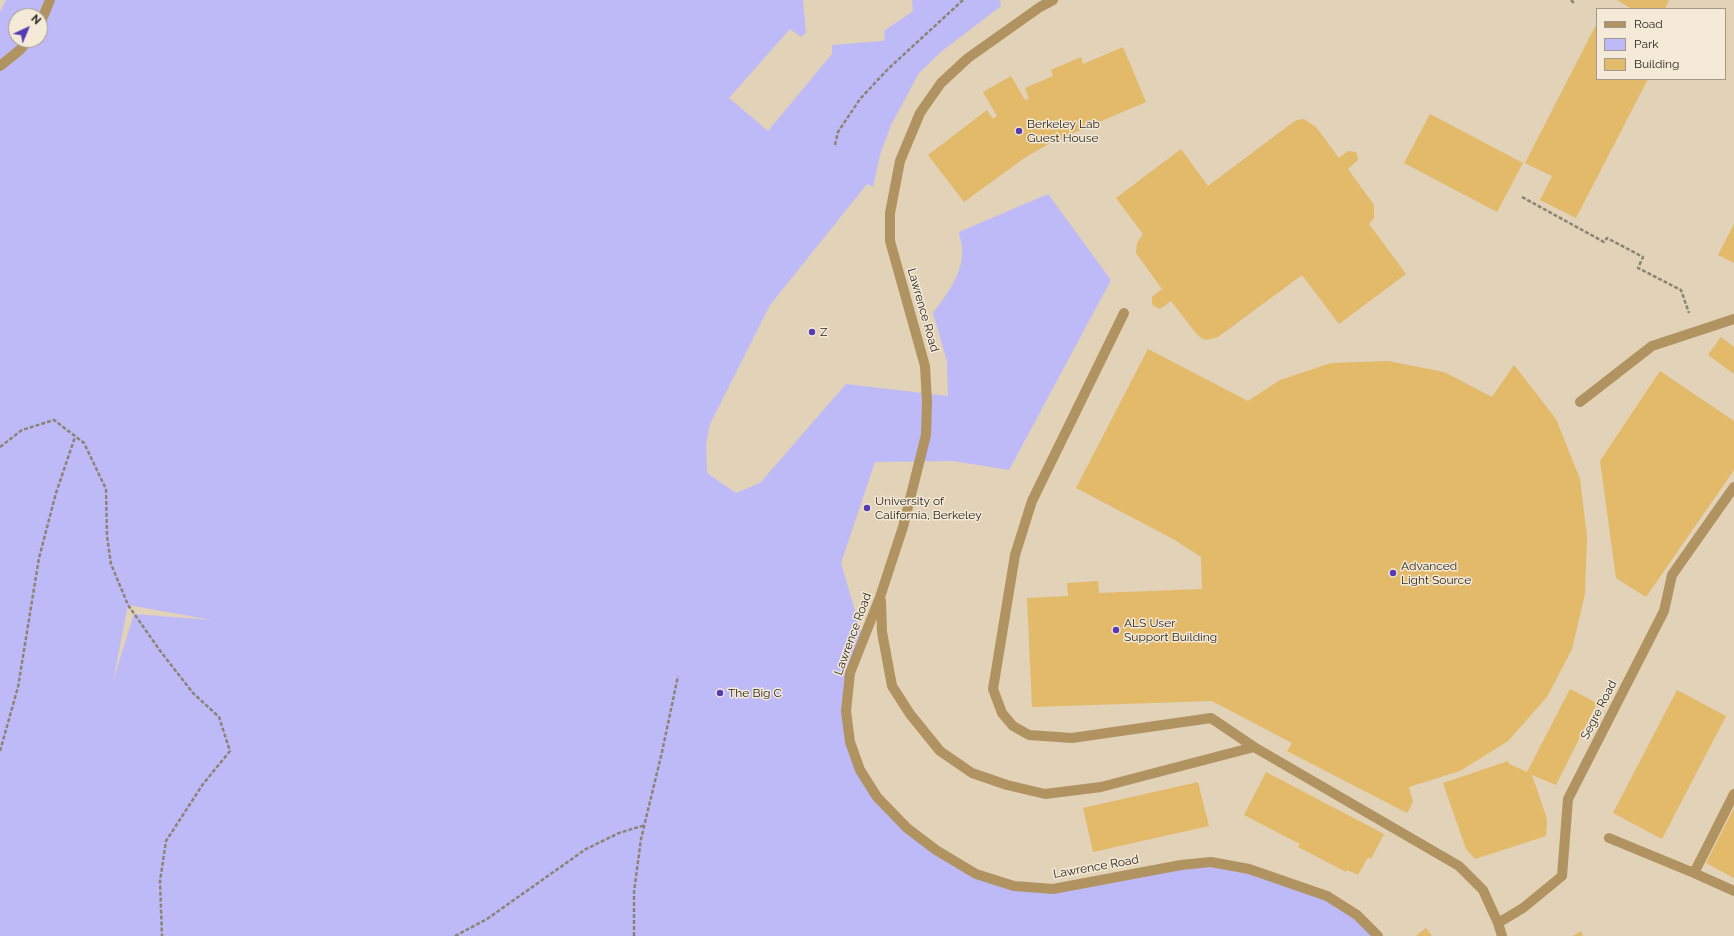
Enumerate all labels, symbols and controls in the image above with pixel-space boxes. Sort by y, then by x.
north arrow [8,8,48,48]
legend [1596,8,1726,80]
text: N [28,12,44,27]
text: Road [1634,17,1663,31]
text: Park [1634,37,1659,51]
text: Building [1634,57,1680,71]
place label: Berkeley Lab Guest House [1027,117,1100,145]
marker: Berkeley Lab Guest House [1014,126,1024,136]
street label: Lawrence Road [904,266,942,354]
place label: Z [820,325,828,339]
marker: Z [807,327,817,337]
place label: University of California, Berkeley [875,494,982,522]
marker: University of California, Berkeley [862,503,872,513]
place label: Advanced Light Source [1401,559,1471,587]
marker: Advanced Light Source [1388,568,1398,578]
street label: Lawrence Road [831,591,875,677]
place label: ALS User Support Building [1124,616,1217,644]
marker: ALS User Support Building [1111,625,1121,635]
street label: Segre Road [1578,678,1620,742]
place label: The Big C [728,686,782,700]
marker: The Big C [715,688,725,698]
street label: Lawrence Road [1052,852,1140,882]

